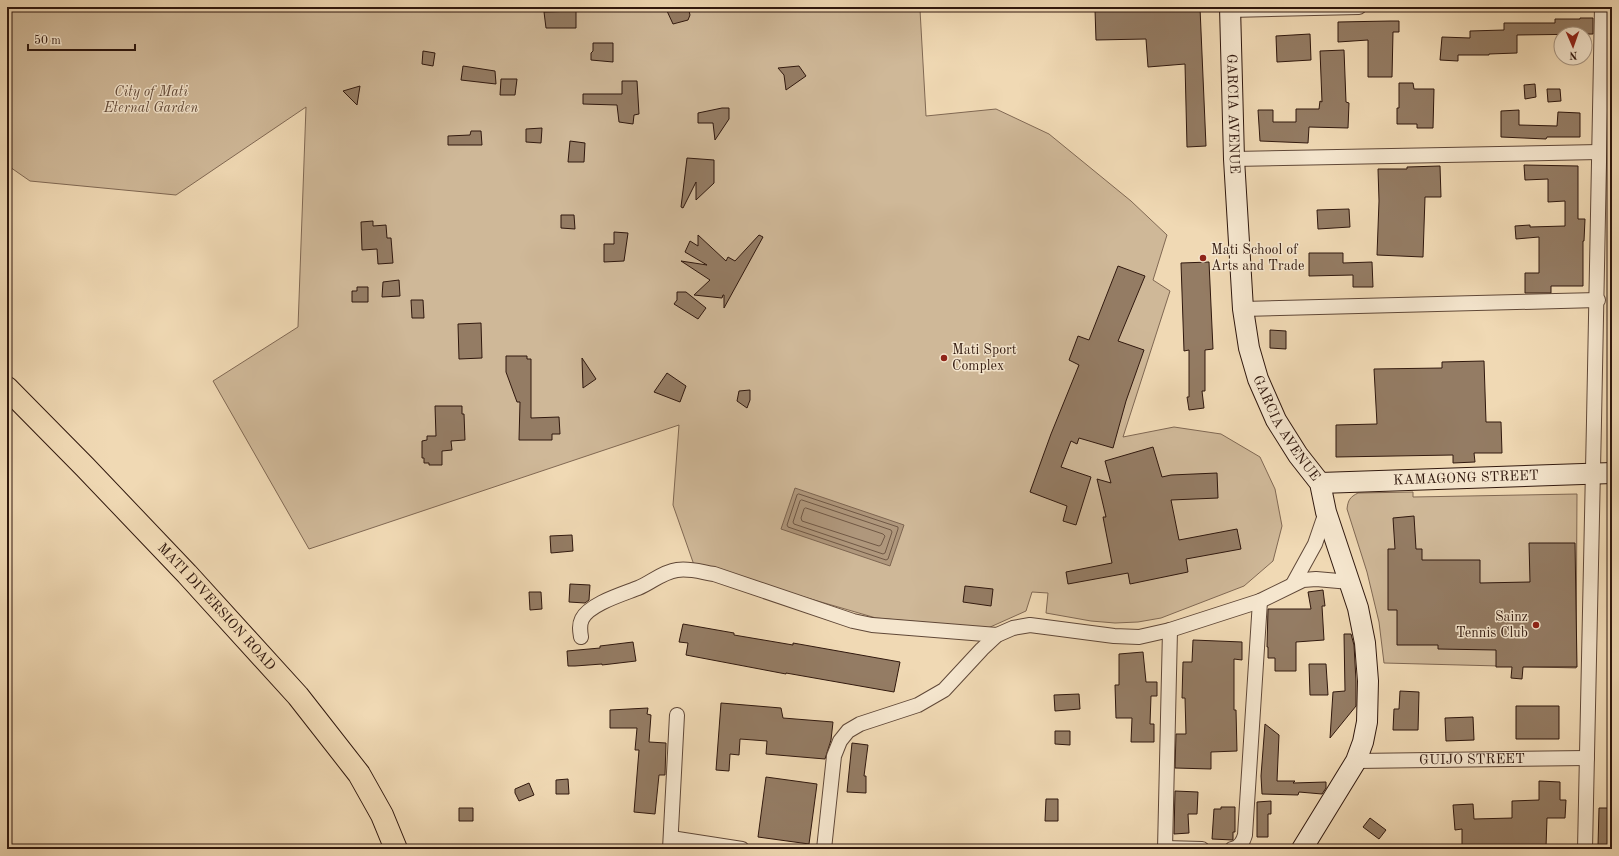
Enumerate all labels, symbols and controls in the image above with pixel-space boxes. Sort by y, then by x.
scale bar [28,26,135,52]
north arrow [1553,26,1593,66]
text: 50 m [34,34,61,47]
text: N [1568,49,1578,60]
street label: GARCIA AVENUE [1224,54,1242,174]
park label: City of Mati Eternal Garden [103,85,198,115]
place label: Mati School of Arts and Trade [1211,243,1304,273]
marker: Mati School of Arts and Trade [1198,253,1208,263]
place label: Mati Sport Complex [952,343,1017,373]
marker: Mati Sport Complex [939,353,949,363]
street label: GARCIA AVENUE [1250,373,1323,484]
street label: KAMAGONG STREET [1393,469,1539,487]
street label: MATI DIVERSION ROAD [155,541,278,673]
place label: Sainz Tennis Club [1456,610,1528,640]
marker: Sainz Tennis Club [1531,620,1541,630]
street label: GUIJO STREET [1419,752,1525,767]

